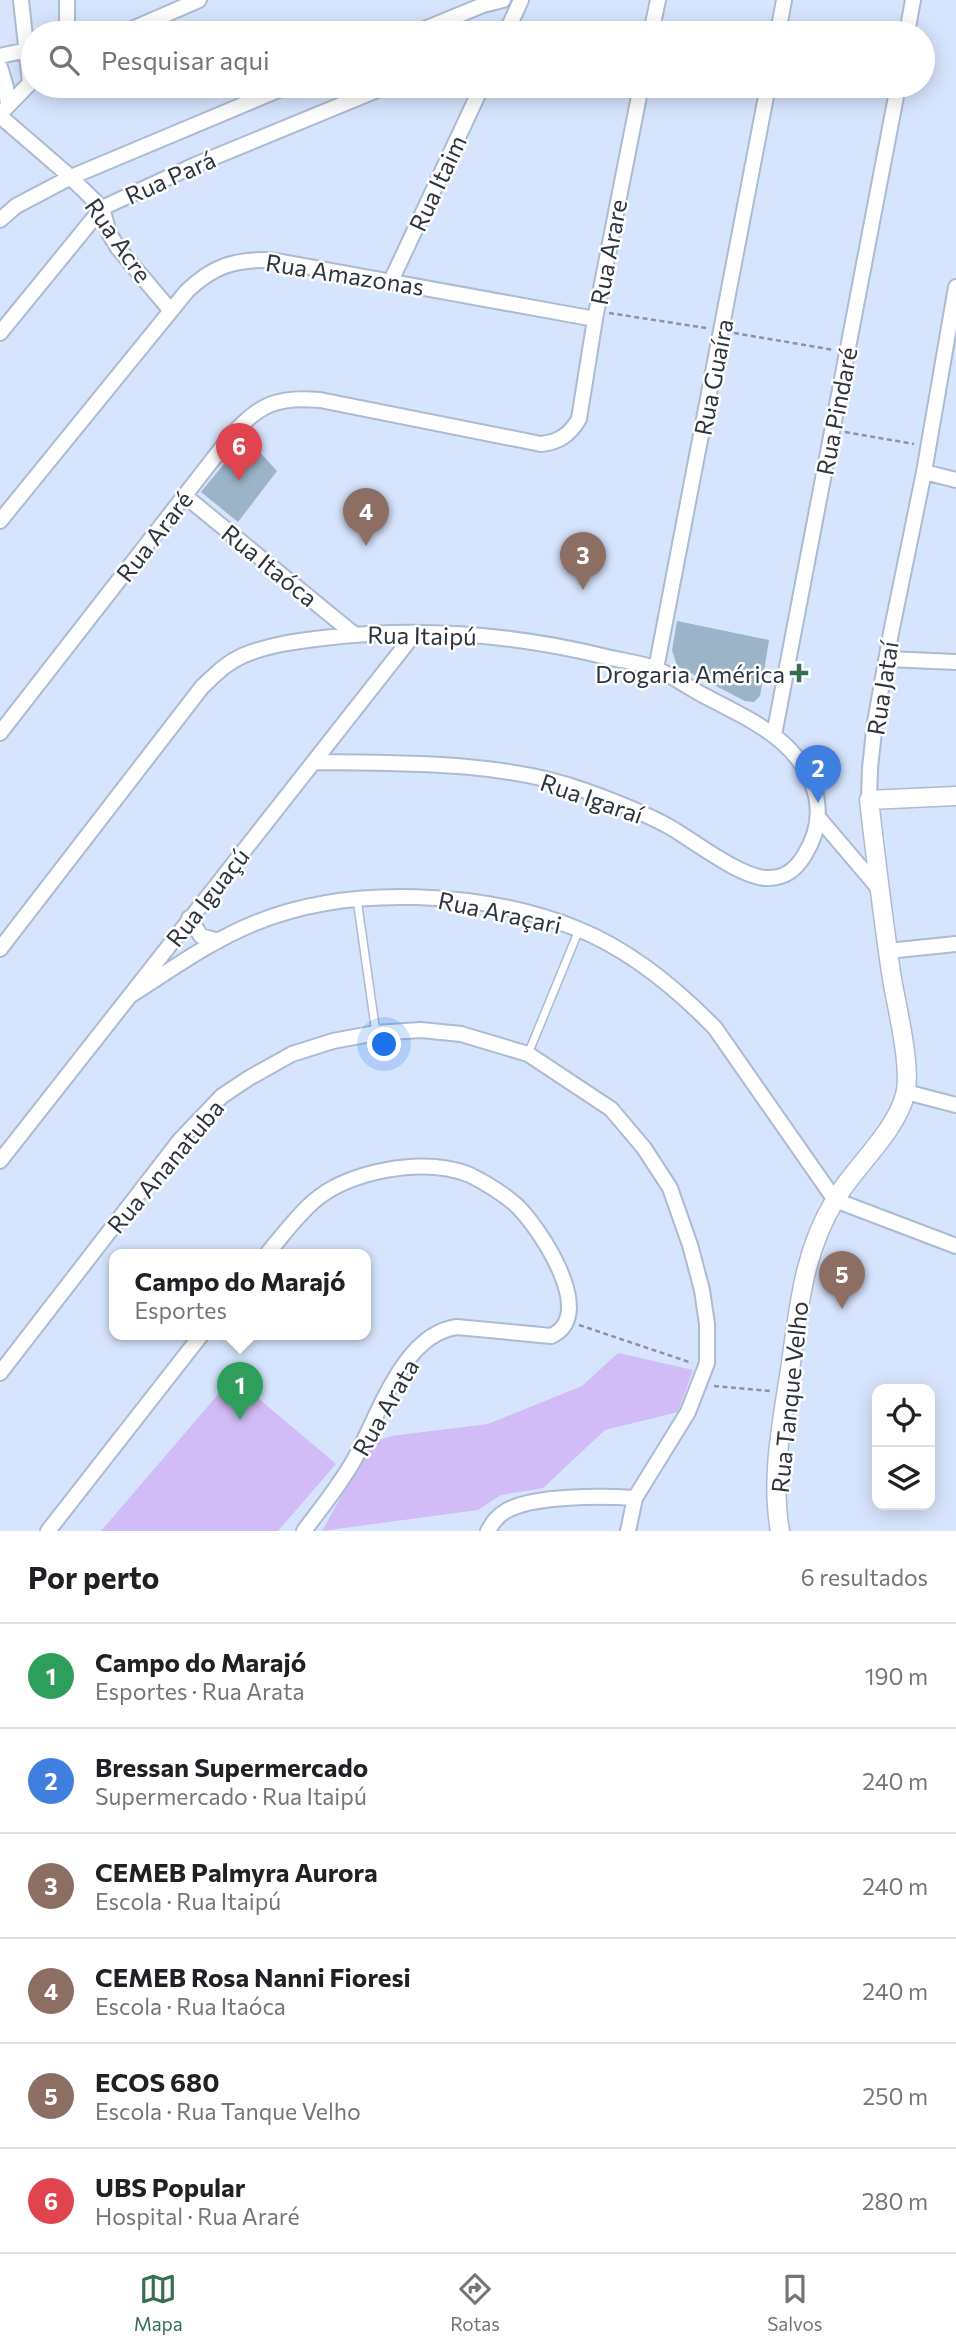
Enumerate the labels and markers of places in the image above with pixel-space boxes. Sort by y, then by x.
pin: 6 [216,423,262,481]
pin: 4 [343,488,389,546]
pin: 3 [560,532,606,590]
place label: Drogaria América [595,659,785,688]
marker: Drogaria América [791,665,807,681]
pin: 2 [795,745,841,803]
pin: 5 [819,1251,865,1309]
pin: 1 [217,1362,263,1420]

